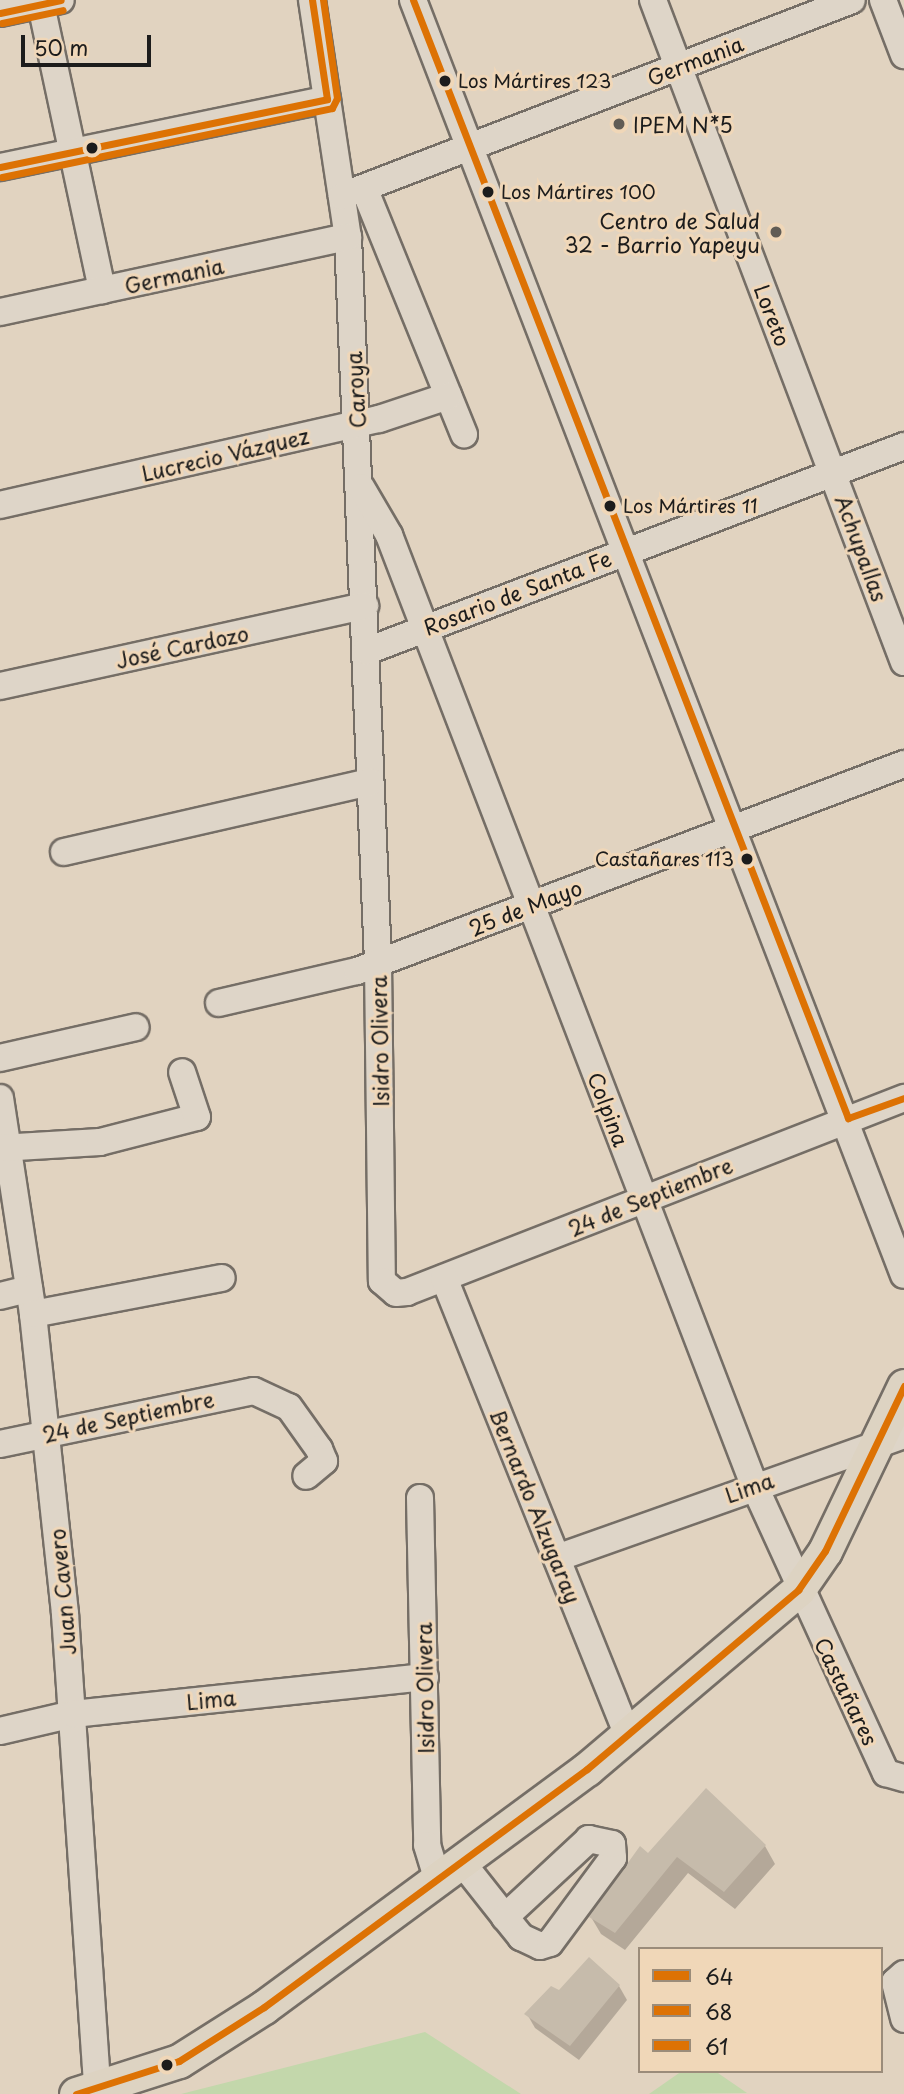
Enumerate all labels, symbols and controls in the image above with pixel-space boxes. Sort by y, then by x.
scale bar [24,21,154,65]
street label: Germania [643,30,747,90]
text: 50 m [34,31,88,63]
place label: Los Mártires 123 [458,70,613,92]
marker: Los Mártires 123 [438,74,452,88]
place label: IPEM N*5 [633,111,732,137]
marker: IPEM N*5 [611,116,627,132]
unlabelled marker [85,141,99,155]
place label: Los Mártires 100 [501,181,658,203]
marker: Los Mártires 100 [481,185,495,199]
place label: Centro de Salud 32 - Barrio Yapeyu [565,207,760,257]
marker: Centro de Salud 32 - Barrio Yapeyu [766,222,786,242]
street label: Germania [122,252,226,298]
street label: Loreto [750,281,796,349]
street label: Caroya [340,351,370,429]
street label: Lucrecio Vázquez [139,422,311,486]
street label: Achupallas [831,491,893,605]
place label: Los Mártires 11 [623,495,760,517]
marker: Los Mártires 11 [603,499,617,513]
street label: Rosario de Santa Fe [419,544,615,640]
street label: José Cardozo [114,620,250,672]
place label: Castañares 113 [594,848,734,870]
marker: Castañares 113 [740,852,754,866]
street label: 25 de Mayo [464,873,586,941]
street label: Isidro Olivera [365,974,393,1108]
street label: Colpina [583,1068,635,1150]
street label: 24 de Septiembre [562,1151,738,1241]
street label: 24 de Septiembre [38,1385,218,1447]
street label: Bernardo Alzugaray [486,1405,586,1607]
street label: Lima [721,1467,777,1507]
street label: Juan Cavero [44,1527,80,1657]
street label: Isidro Olivera [410,1621,438,1755]
street label: Castañares [810,1633,884,1749]
street label: Lima [185,1684,237,1714]
legend [638,1947,883,2073]
text: 64 [705,1960,734,1992]
text: 68 [705,1995,733,2027]
text: 61 [705,2030,728,2062]
unlabelled marker [160,2058,174,2072]

